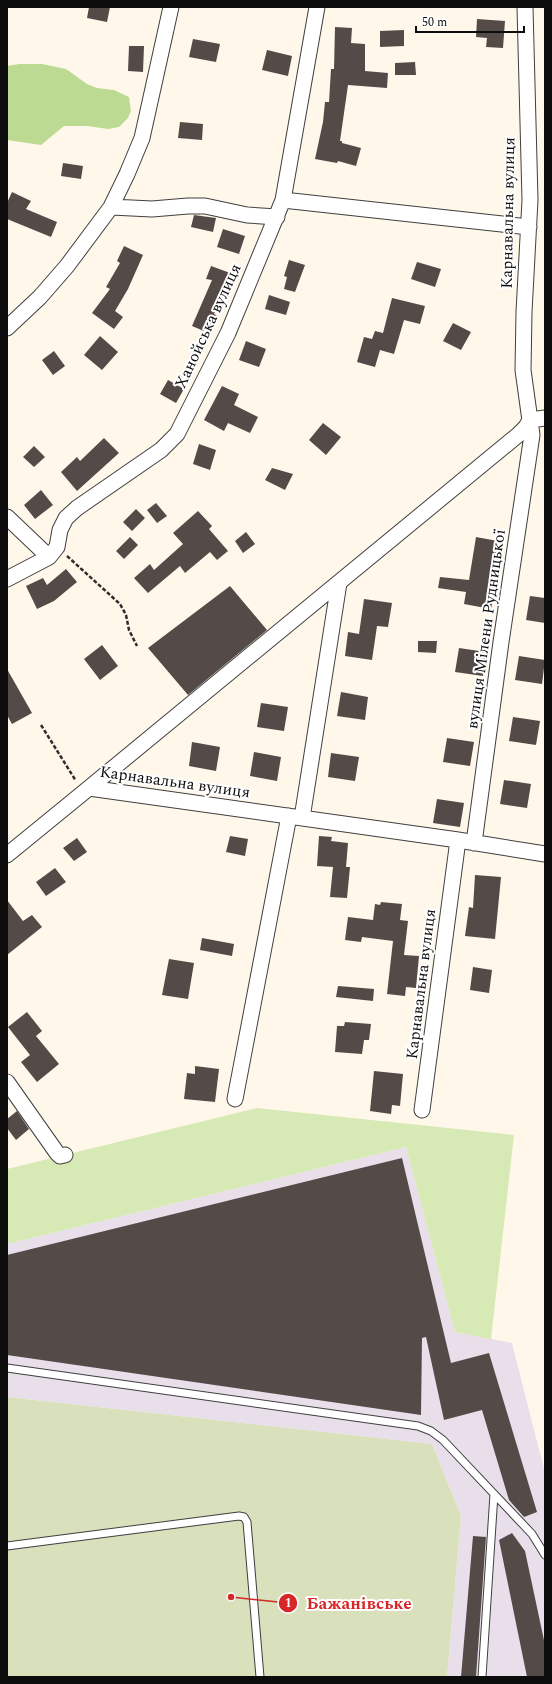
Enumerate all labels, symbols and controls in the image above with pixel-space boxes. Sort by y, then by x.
scale bar [416,8,524,34]
text: 50 m [422,13,447,32]
street label: Карнавальна вулиця [495,137,521,289]
street label: Ханойська вулиця [168,259,248,393]
street label: вулиця Мілени Рудницької [460,528,512,730]
street label: Карнавальна вулиця [98,760,252,804]
street label: Карнавальна вулиця [400,907,442,1061]
callout: Бажанівське [278,1589,420,1618]
text: Бажанівське [306,1591,412,1617]
text: 1 [285,1594,291,1613]

